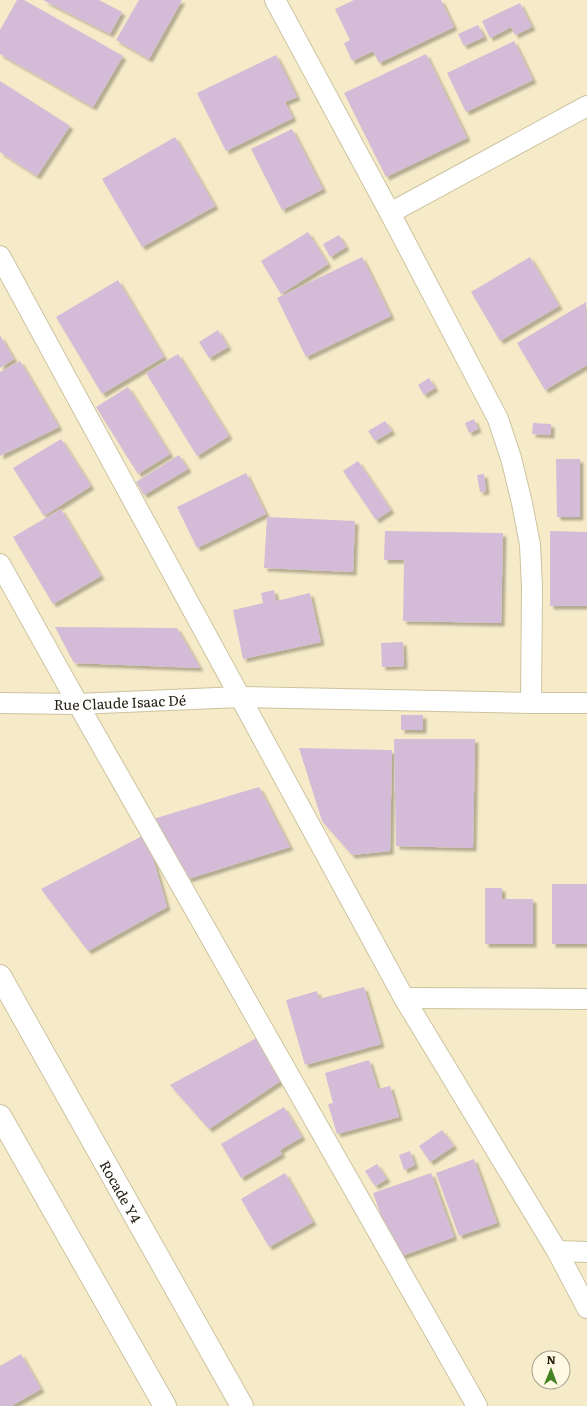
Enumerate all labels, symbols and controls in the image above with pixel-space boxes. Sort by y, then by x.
street label: Rue Claude Isaac Dé [54,689,187,714]
street label: Rocade Y4 [96,1156,147,1226]
north arrow [531,1350,571,1390]
text: N [546,1351,556,1367]

